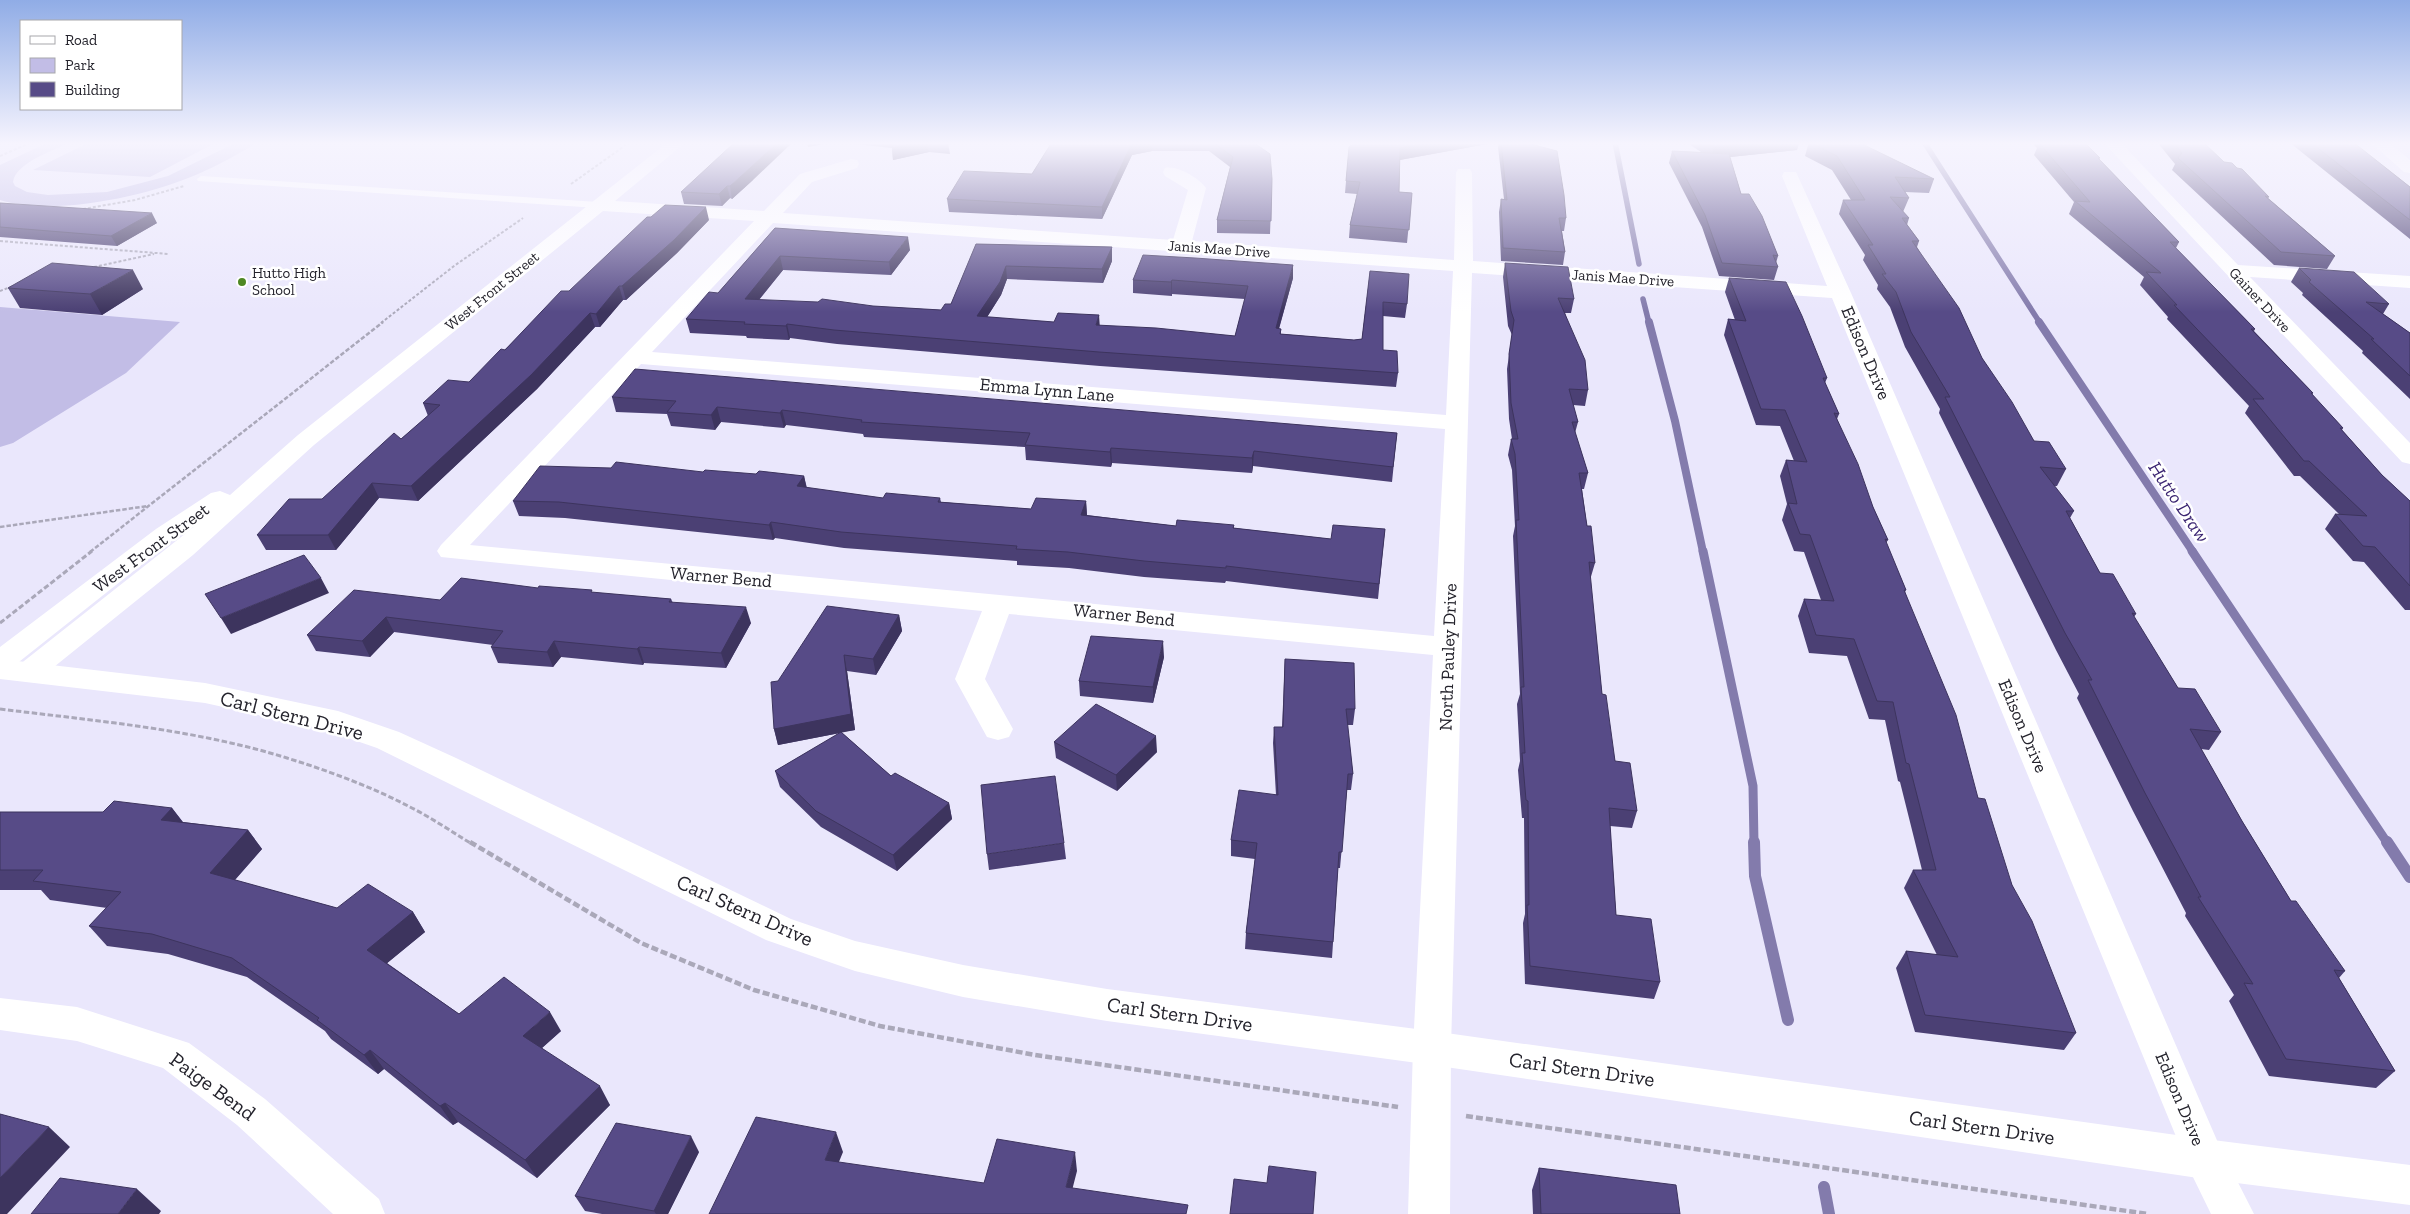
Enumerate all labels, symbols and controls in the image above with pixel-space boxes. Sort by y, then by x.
legend [20,20,182,110]
text: Road [65,31,98,49]
text: Park [65,56,95,74]
text: Building [65,81,120,99]
street label: Janis Mae Drive [1167,236,1271,262]
street label: West Front Street [442,247,543,334]
place label: Hutto High School [252,264,326,299]
street label: Gainer Drive [2225,264,2295,336]
street label: Janis Mae Drive [1571,265,1675,291]
marker: Hutto High School [236,276,248,288]
street label: Edison Drive [1836,303,1896,403]
street label: Emma Lynn Lane [979,373,1115,407]
water label: Hutto Draw [2144,457,2214,547]
street label: West Front Street [89,498,214,598]
street label: Warner Bend [669,562,773,592]
street label: North Pauley Drive [1434,583,1462,731]
street label: Warner Bend [1072,599,1176,631]
street label: Edison Drive [1993,676,2053,776]
street label: Carl Stern Drive [218,685,366,745]
street label: Carl Stern Drive [673,869,817,951]
street label: Carl Stern Drive [1106,991,1254,1037]
street label: Paige Bend [165,1046,261,1126]
street label: Carl Stern Drive [1508,1046,1656,1092]
street label: Edison Drive [2150,1049,2210,1149]
street label: Carl Stern Drive [1908,1104,2056,1150]

